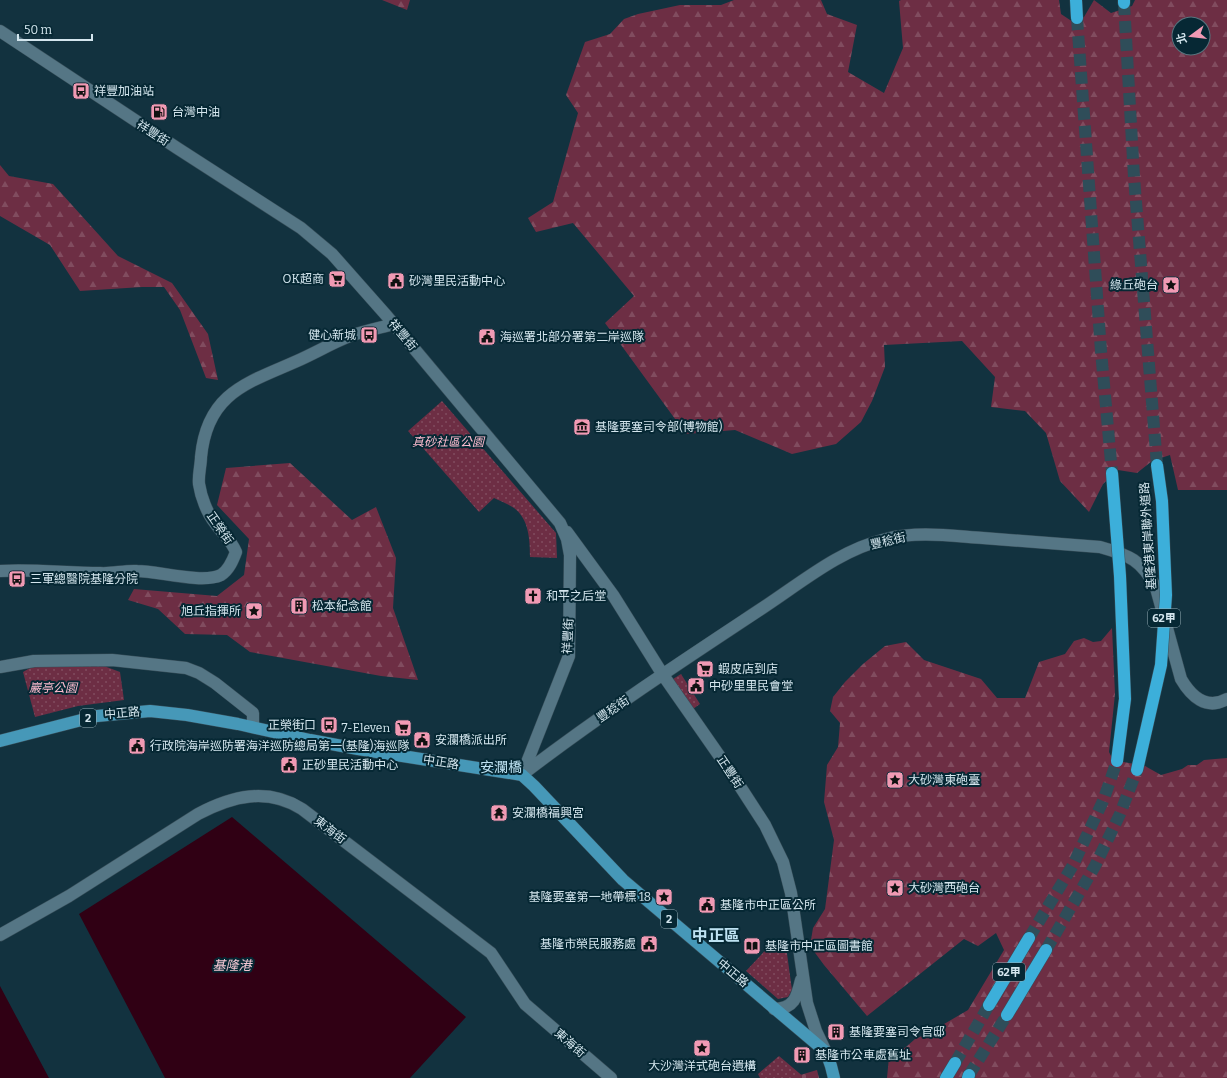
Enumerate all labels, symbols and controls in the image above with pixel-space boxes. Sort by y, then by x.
scale bar [18,16,92,42]
north arrow [1171,16,1211,56]
text: 50 m [24,23,53,37]
text: 北 [1174,31,1190,45]
bus stop icon: 祥豐加油站 [71,81,91,101]
place label: 祥豐加油站 [94,84,154,98]
fuel station icon: 台灣中油 [149,102,169,122]
place label: 台灣中油 [172,105,220,119]
street label: 祥豐街 [134,117,172,149]
supermarket icon: OK超商 [327,269,347,289]
public building icon: 砂灣里民活動中心 [386,271,406,291]
place label: OK超商 [283,272,324,286]
place label: 砂灣里民活動中心 [409,274,505,288]
place icon: 綠丘砲台 [1161,275,1181,295]
place label: 綠丘砲台 [1110,278,1158,292]
street label: 祥豐街 [386,317,420,353]
bus stop icon: 健心新城 [359,325,379,345]
public building icon: 海巡署北部分署第二岸巡隊 [477,327,497,347]
place label: 健心新城 [308,328,356,342]
place label: 海巡署北部分署第二岸巡隊 [500,330,644,344]
museum icon: 基隆要塞司令部(博物館) [572,417,592,437]
place label: 基隆要塞司令部(博物館) [595,419,723,434]
park label: 真砂社區公園 [412,435,486,449]
street label: 基隆港東岸聯外道路 [1137,482,1159,590]
street label: 正榮街 [204,509,236,547]
street label: 豐稔街 [869,530,907,552]
bus stop icon: 三軍總醫院基隆分院 [7,569,27,589]
place label: 三軍總醫院基隆分院 [30,572,138,586]
church icon: 和平之后堂 [523,586,543,606]
place label: 和平之后堂 [546,589,606,603]
building icon: 松本紀念館 [289,596,309,616]
place label: 松本紀念館 [312,599,372,613]
place icon: 旭丘指揮所 [244,601,264,621]
place label: 旭丘指揮所 [181,604,241,618]
road number: 62甲 [1148,609,1180,627]
street label: 祥豐街 [560,618,576,654]
supermarket icon: 蝦皮店到店 [695,659,715,679]
place label: 蝦皮店到店 [718,662,778,676]
public building icon: 中砂里里民會堂 [686,676,706,696]
place label: 中砂里里民會堂 [709,679,793,693]
park label: 巖亭公園 [29,681,79,695]
street label: 豐稔街 [594,693,632,725]
street label: 中正路 [103,704,141,722]
road number: 2 [80,709,96,727]
bus stop icon: 正榮街口 [319,715,339,735]
place label: 正榮街口 [268,718,316,732]
supermarket icon: 7-Eleven [393,718,413,738]
place label: 7-Eleven [341,721,390,735]
public building icon: 安瀾橋派出所 [412,730,432,750]
place label: 安瀾橋派出所 [435,733,507,747]
public building icon: 行政院海岸巡防署海洋巡防總局第一(基隆)海巡隊 [127,736,147,756]
place label: 行政院海岸巡防署海洋巡防總局第一(基隆)海巡隊 [150,738,409,753]
street label: 中正路 [422,752,460,772]
street label: 正豐街 [714,753,746,791]
public building icon: 正砂里民活動中心 [279,755,299,775]
place label: 正砂里民活動中心 [302,758,398,772]
district label: 安瀾橋 [480,759,522,776]
place icon: 大砂灣東砲臺 [885,770,905,790]
place label: 大砂灣東砲臺 [908,773,980,787]
temple icon: 安瀾橋福興宮 [489,803,509,823]
place label: 安瀾橋福興宮 [512,806,584,820]
street label: 東海街 [311,814,349,846]
place icon: 大砂灣西砲台 [885,878,905,898]
place label: 大砂灣西砲台 [908,881,980,895]
place icon: 基隆要塞第一地帶標 18 [654,887,674,907]
place label: 基隆要塞第一地帶標 18 [529,890,651,904]
public building icon: 基隆市中正區公所 [697,895,717,915]
place label: 基隆市中正區公所 [720,898,816,912]
road number: 2 [661,910,677,928]
district label: 中正區 [692,926,740,945]
public building icon: 基隆市榮民服務處 [639,934,659,954]
library icon: 基隆市中正區圖書館 [742,936,762,956]
place label: 基隆市榮民服務處 [540,937,636,951]
place label: 基隆市中正區圖書館 [765,939,873,953]
street label: 中正路 [715,956,751,990]
water label: 基隆港 [212,958,253,973]
road number: 62甲 [993,963,1025,981]
building icon: 基隆要塞司令官邸 [826,1022,846,1042]
place label: 基隆要塞司令官邸 [849,1025,945,1039]
street label: 東海街 [552,1026,588,1060]
place icon: 大沙灣洋式砲台遺構 [692,1038,712,1058]
building icon: 基隆市公車處舊址 [792,1045,812,1065]
place label: 基隆市公車處舊址 [815,1048,911,1062]
place label: 大沙灣洋式砲台遺構 [648,1059,756,1073]

